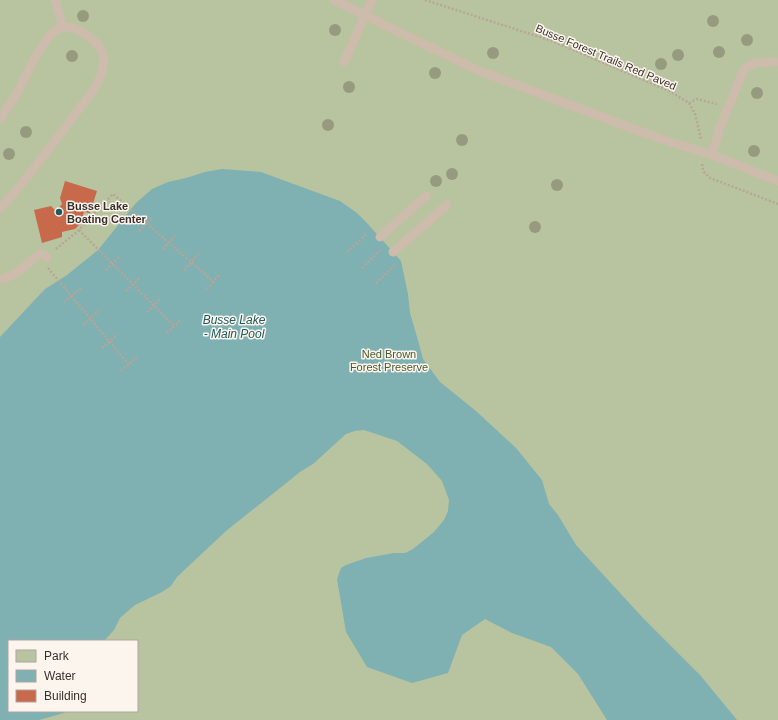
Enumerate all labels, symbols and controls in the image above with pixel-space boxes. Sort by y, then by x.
street label: Busse Forest Trails Red Paved [534,22,678,92]
place label: Busse Lake Boating Center [67,200,147,225]
marker: Busse Lake Boating Center [54,207,64,217]
water label: Busse Lake - Main Pool [203,313,266,341]
park label: Ned Brown Forest Preserve [350,348,428,373]
legend [8,640,138,712]
text: Park [44,649,70,663]
text: Water [44,669,76,683]
text: Building [44,689,87,703]

